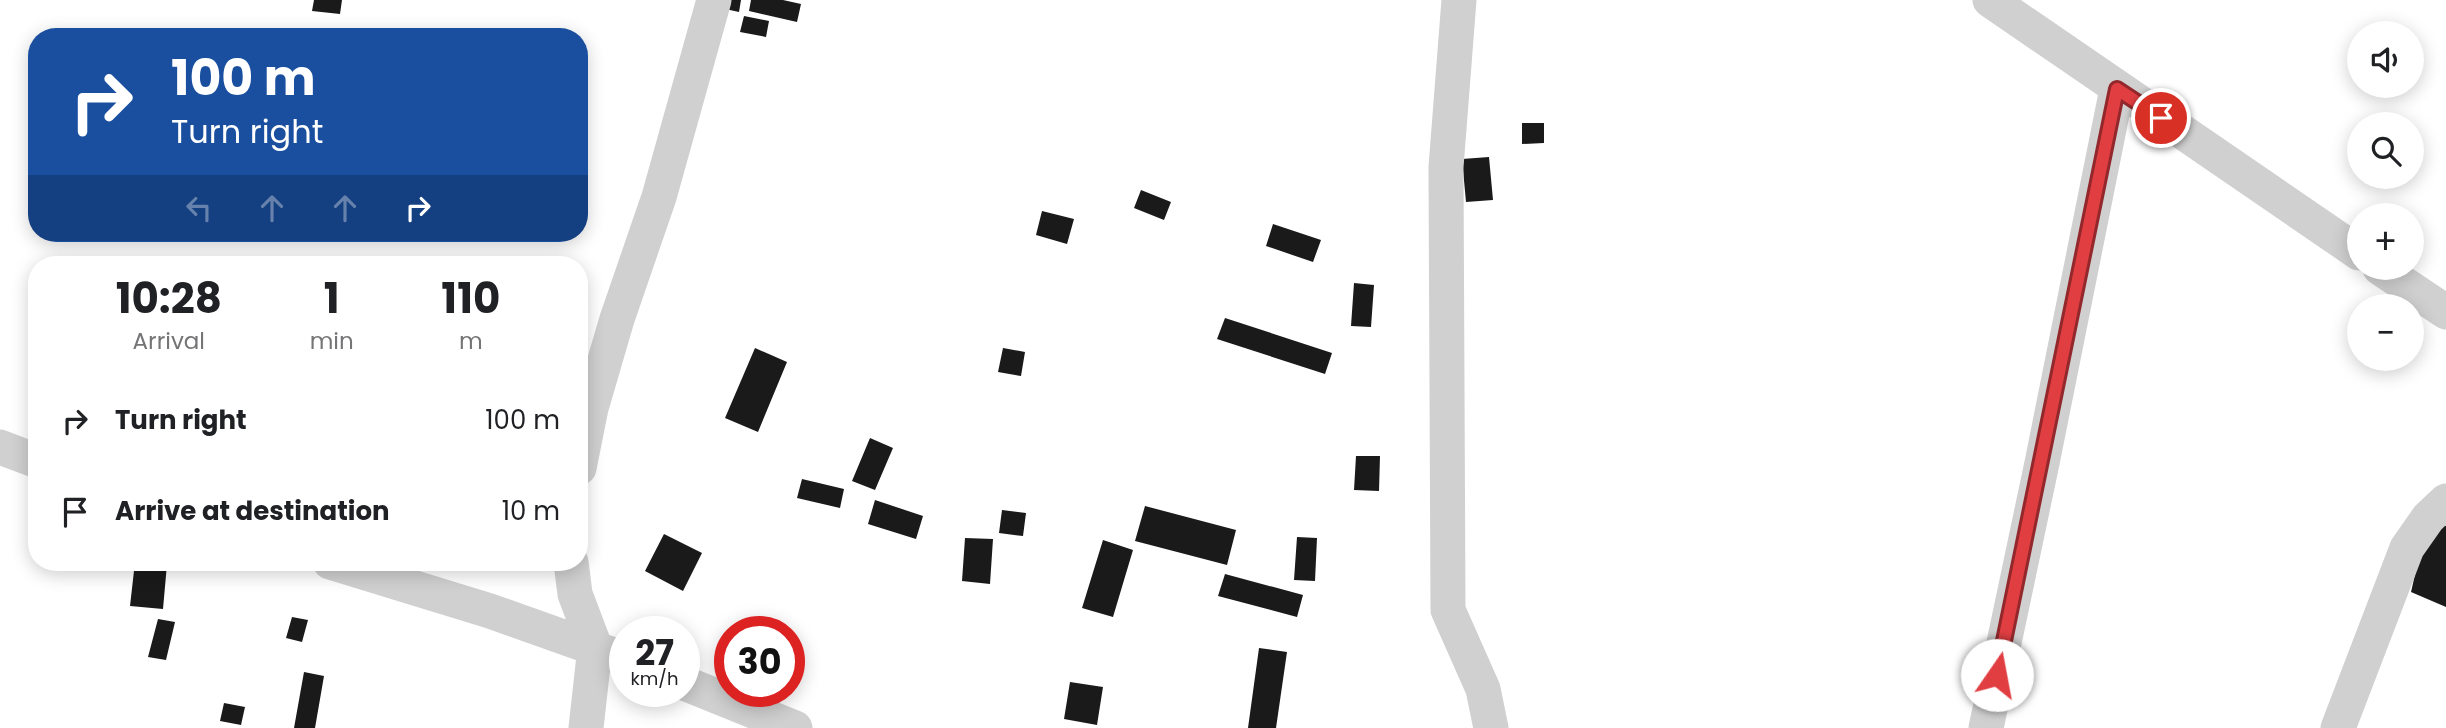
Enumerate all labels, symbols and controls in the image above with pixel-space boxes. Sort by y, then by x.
map controls [2347,21,2424,371]
button: sound [2347,21,2424,98]
text: 100 m [171,44,316,112]
icon: right [56,56,147,147]
pin [2131,88,2191,148]
icon: arrive [2142,99,2180,137]
text: Turn right [171,109,323,154]
button: search [2347,112,2424,189]
icon: left [180,189,218,227]
icon: ahead [253,189,291,227]
icon: ahead [326,189,364,227]
icon: right [399,189,437,227]
button: + [2347,203,2424,280]
text: 10:28 [116,269,222,328]
text: 1 [324,269,340,328]
text: 110 [441,269,500,328]
button: − [2347,294,2424,371]
text: Arrival [133,325,205,357]
text: min [310,325,354,357]
text: m [459,325,483,357]
icon: right [56,402,94,440]
text: Turn right [115,402,247,438]
text: 100 m [485,402,560,438]
icon: arrive [56,493,94,531]
text: Arrive at destination [115,493,390,529]
text: 10 m [502,493,560,529]
speed limit sign: 30 [714,616,805,707]
text: 27 [635,628,674,677]
position arrow [1960,638,2034,712]
text: km/h [631,666,678,691]

